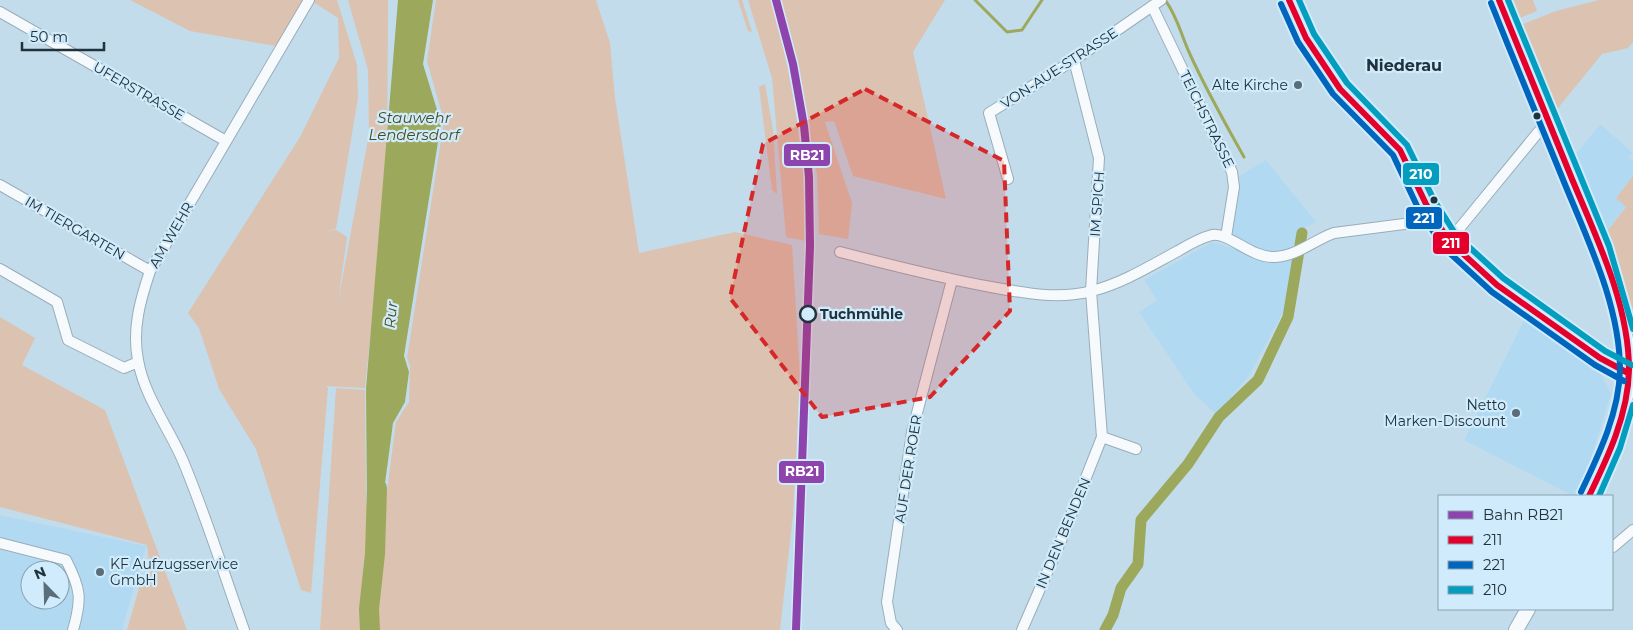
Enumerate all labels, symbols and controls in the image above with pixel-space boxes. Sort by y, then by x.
scale bar [22,20,105,52]
street label: VON-AUE-STRASSE [997,23,1121,113]
text: 50 m [30,27,68,46]
district label: Niederau [1366,56,1442,75]
street label: UFERSTRASSE [90,58,188,124]
street label: TEICHSTRASSE [1176,67,1238,171]
place label: Alte Kirche [1212,76,1288,94]
marker: Alte Kirche [1292,79,1304,91]
water label: Stauwehr Lendersdorf [368,108,461,144]
unlabelled marker [1532,111,1542,121]
line badge: RB21 [783,143,831,167]
text: RB21 [790,146,824,164]
line badge: 210 [1402,162,1440,186]
text: 210 [1409,165,1433,183]
street label: IM SPICH [1086,171,1108,237]
street label: IM TIERGARTEN [22,192,128,264]
unlabelled marker [1429,195,1439,205]
street label: AM WEHR [145,199,197,271]
line badge: 221 [1405,206,1443,230]
text: 221 [1413,209,1435,227]
line badge: 211 [1432,231,1470,255]
text: 211 [1441,234,1461,252]
water label: Rur [380,300,401,329]
marker: Tuchmühle [799,305,817,323]
place label: Tuchmühle [820,305,903,323]
place label: Netto Marken-Discount [1384,396,1506,430]
marker: Netto Marken-Discount [1510,407,1522,419]
street label: AUF DER ROER [891,414,925,524]
line badge: RB21 [778,460,825,484]
text: RB21 [785,462,819,480]
street label: IN DEN BENDEN [1031,475,1095,591]
legend [1438,495,1613,610]
text: Bahn RB21 [1483,505,1563,524]
text: 211 [1483,530,1502,549]
place label: KF Aufzugsservice GmbH [110,555,238,589]
text: 221 [1483,555,1505,574]
north arrow [20,560,70,610]
text: N [31,563,49,584]
marker: KF Aufzugsservice GmbH [94,566,106,578]
text: 210 [1483,580,1507,599]

